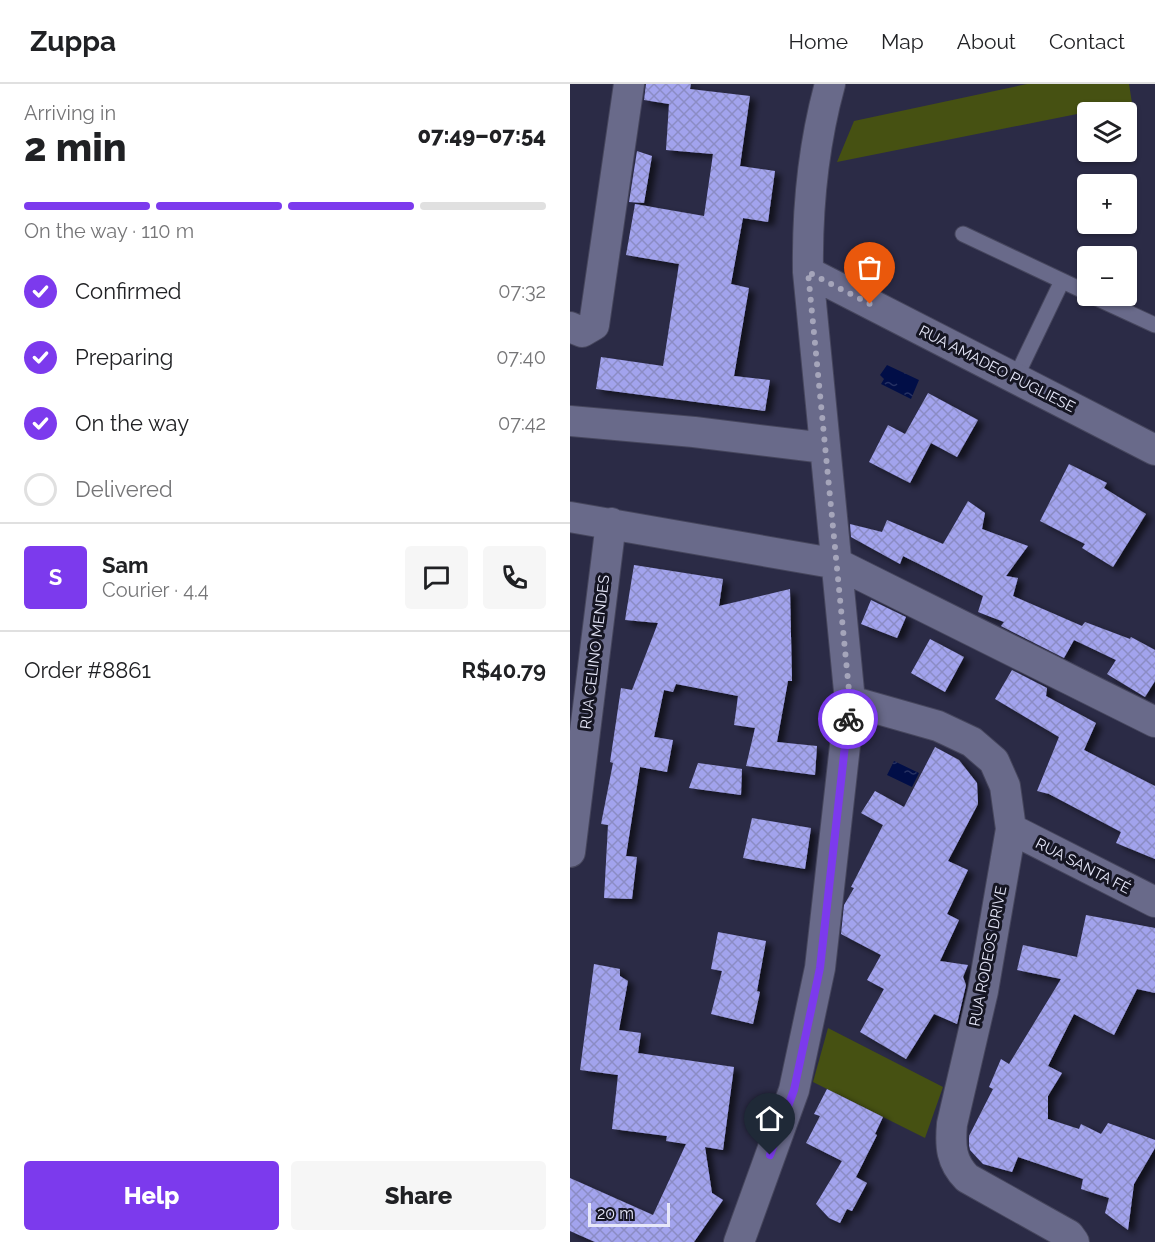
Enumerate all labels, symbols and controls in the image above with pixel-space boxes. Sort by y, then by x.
text: Zuppa [30,25,116,58]
text: Home [789,29,848,54]
text: Map [881,29,924,54]
text: About [957,29,1016,54]
text: Contact [1049,29,1125,54]
text: Arriving in [24,101,116,125]
map controls [1077,102,1137,306]
button: layers [1077,102,1137,162]
text: 07:49–07:54 [417,122,546,148]
text: 2 min [24,124,127,170]
button: + [1077,174,1137,234]
text: On the way · 110 m [24,219,194,243]
pin [844,242,895,304]
button: − [1077,246,1137,306]
icon: bag [853,251,886,284]
icon: check [24,275,57,308]
text: Confirmed [75,278,182,304]
text: 07:32 [498,279,546,303]
street label: RUA AMADEO PUGLIESE [916,322,1078,416]
icon: check [24,341,57,374]
text: Preparing [75,344,173,370]
text: 07:40 [496,345,546,369]
icon: check [24,407,57,440]
text: On the way [75,410,189,436]
text: 07:42 [498,411,546,435]
text: Delivered [75,476,173,502]
button: chat [405,546,468,609]
button: phone [483,546,546,609]
text: Sam [102,552,149,578]
text: S [49,564,62,590]
street label: RUA CELINO MENDES [577,574,613,730]
text: Courier · 4.4 [102,578,209,602]
text: Order #8861 [24,657,151,683]
text: R$40.79 [462,657,546,683]
courier [818,689,878,749]
icon: bike [832,703,865,736]
street label: RUA SANTA FÉ [1032,834,1134,898]
street label: RUA RODEOS DRIVE [966,884,1010,1028]
pin [744,1093,795,1155]
icon: home [753,1102,786,1135]
button: Help [24,1161,279,1230]
button: Share [291,1161,546,1230]
scale bar [588,1200,670,1228]
text: 20 m [597,1204,634,1223]

